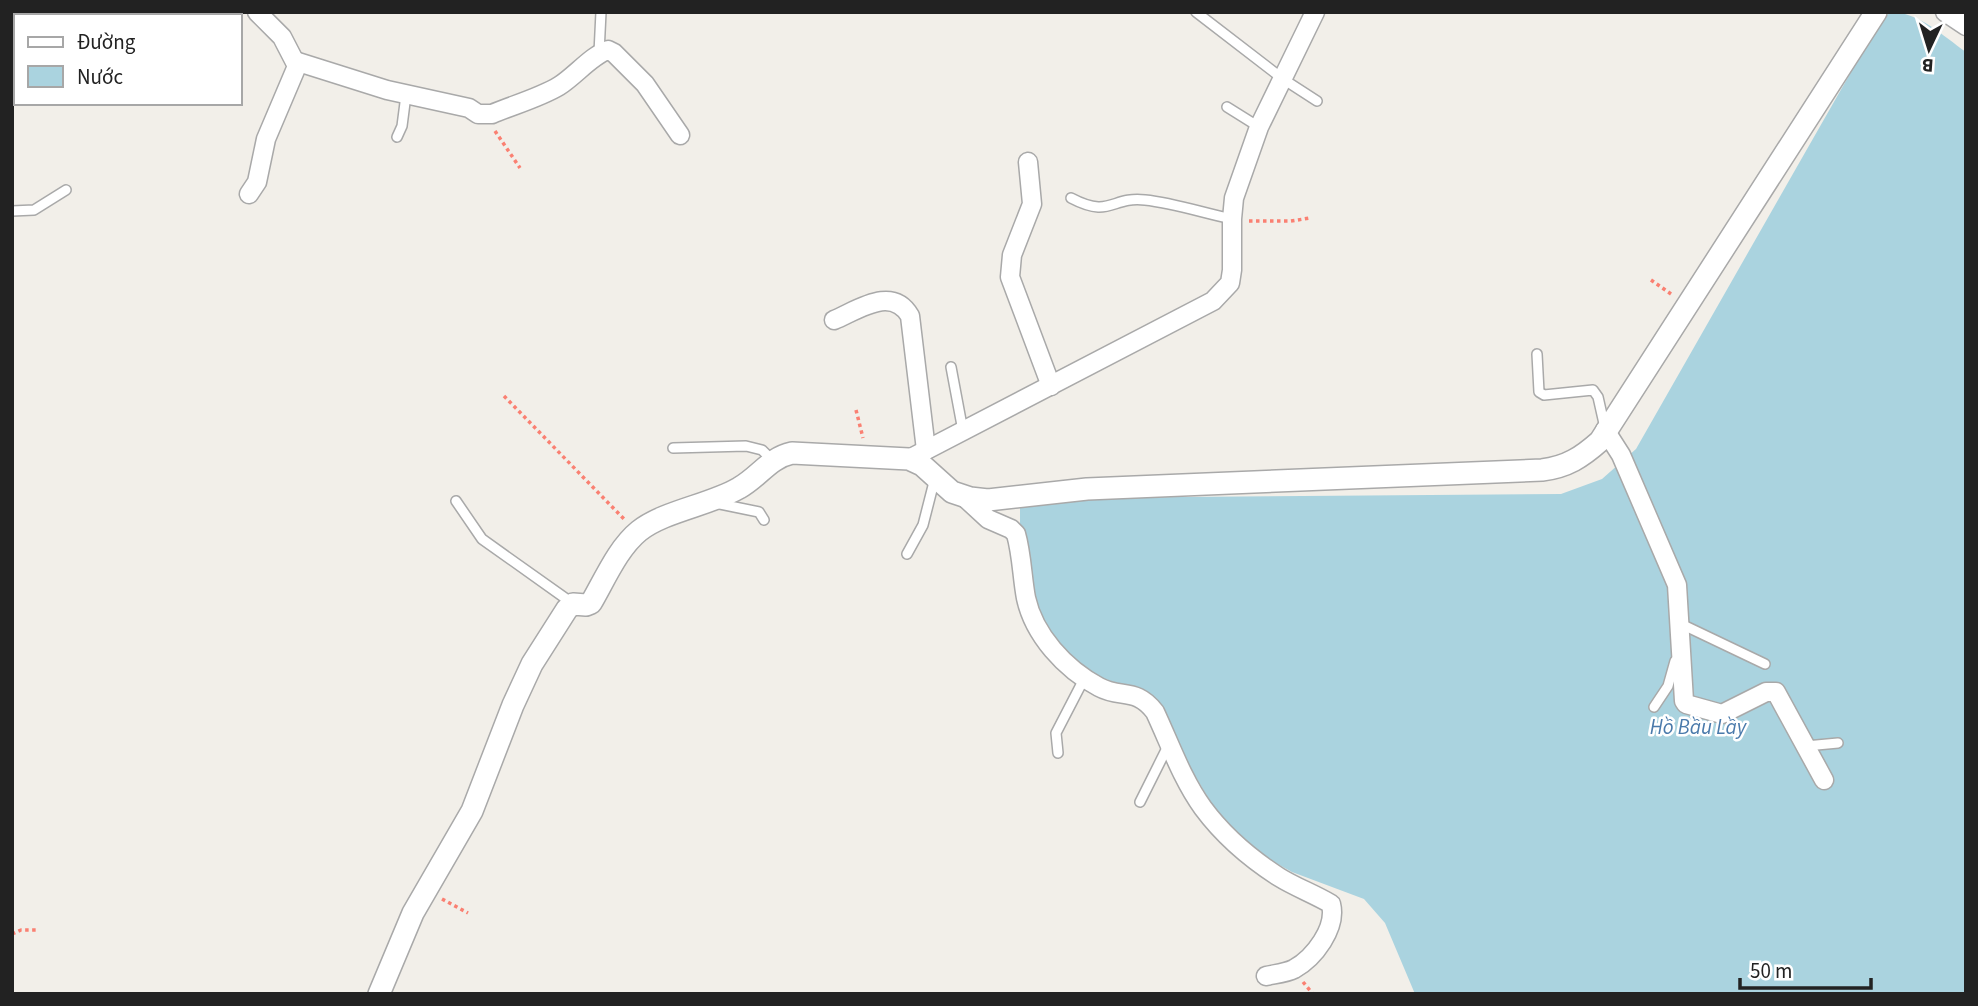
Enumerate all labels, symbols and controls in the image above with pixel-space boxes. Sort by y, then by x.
legend [14,14,242,105]
north arrow [1894,14,1964,84]
text: Đường [77,27,136,57]
text: B [1921,51,1935,78]
text: Nước [77,62,123,92]
water label: Hồ Bầu Lầy [1650,712,1748,742]
scale bar [1740,946,1871,990]
text: 50 m [1750,956,1792,986]

